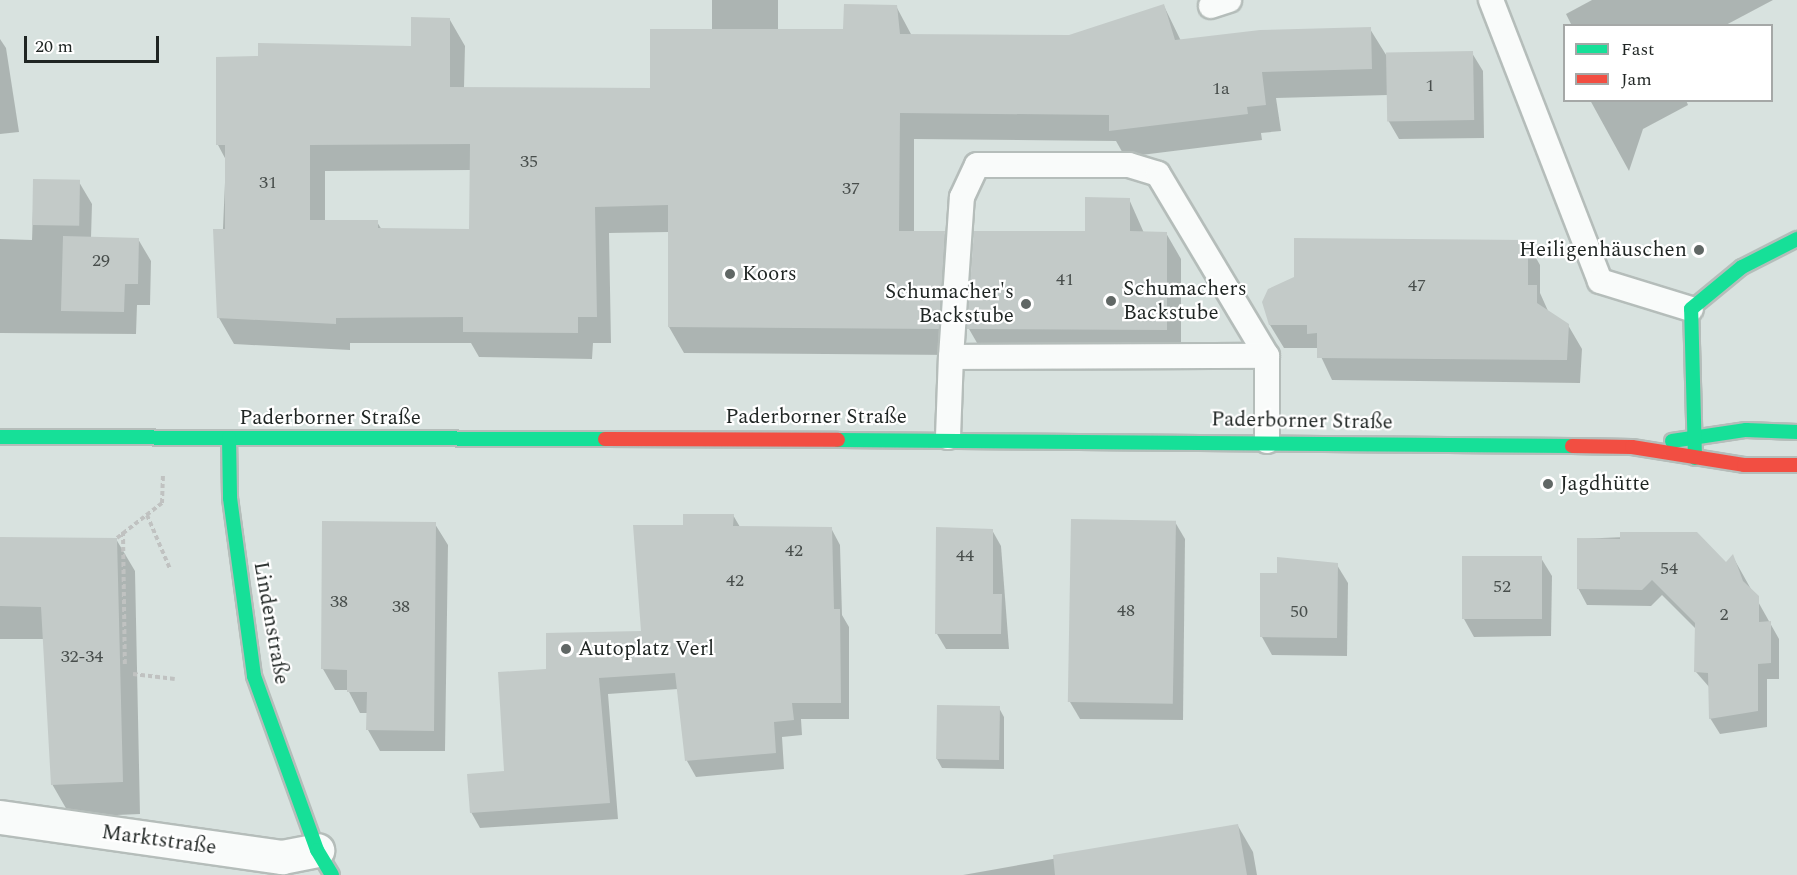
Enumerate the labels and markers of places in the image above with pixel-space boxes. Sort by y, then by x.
place label: Heiligenhäuschen [1519,237,1687,263]
marker: Heiligenhäuschen [1692,243,1706,257]
place label: Koors [742,261,797,287]
marker: Koors [723,267,737,281]
place label: Schumachers Backstube [1123,276,1247,326]
place label: Schumacher's Backstube [885,279,1014,329]
marker: Schumachers Backstube [1104,294,1118,308]
marker: Schumacher's Backstube [1019,297,1033,311]
place label: Jagdhütte [1560,471,1650,497]
marker: Jagdhütte [1541,477,1555,491]
place label: Autoplatz Verl [578,636,714,662]
marker: Autoplatz Verl [559,642,573,656]

